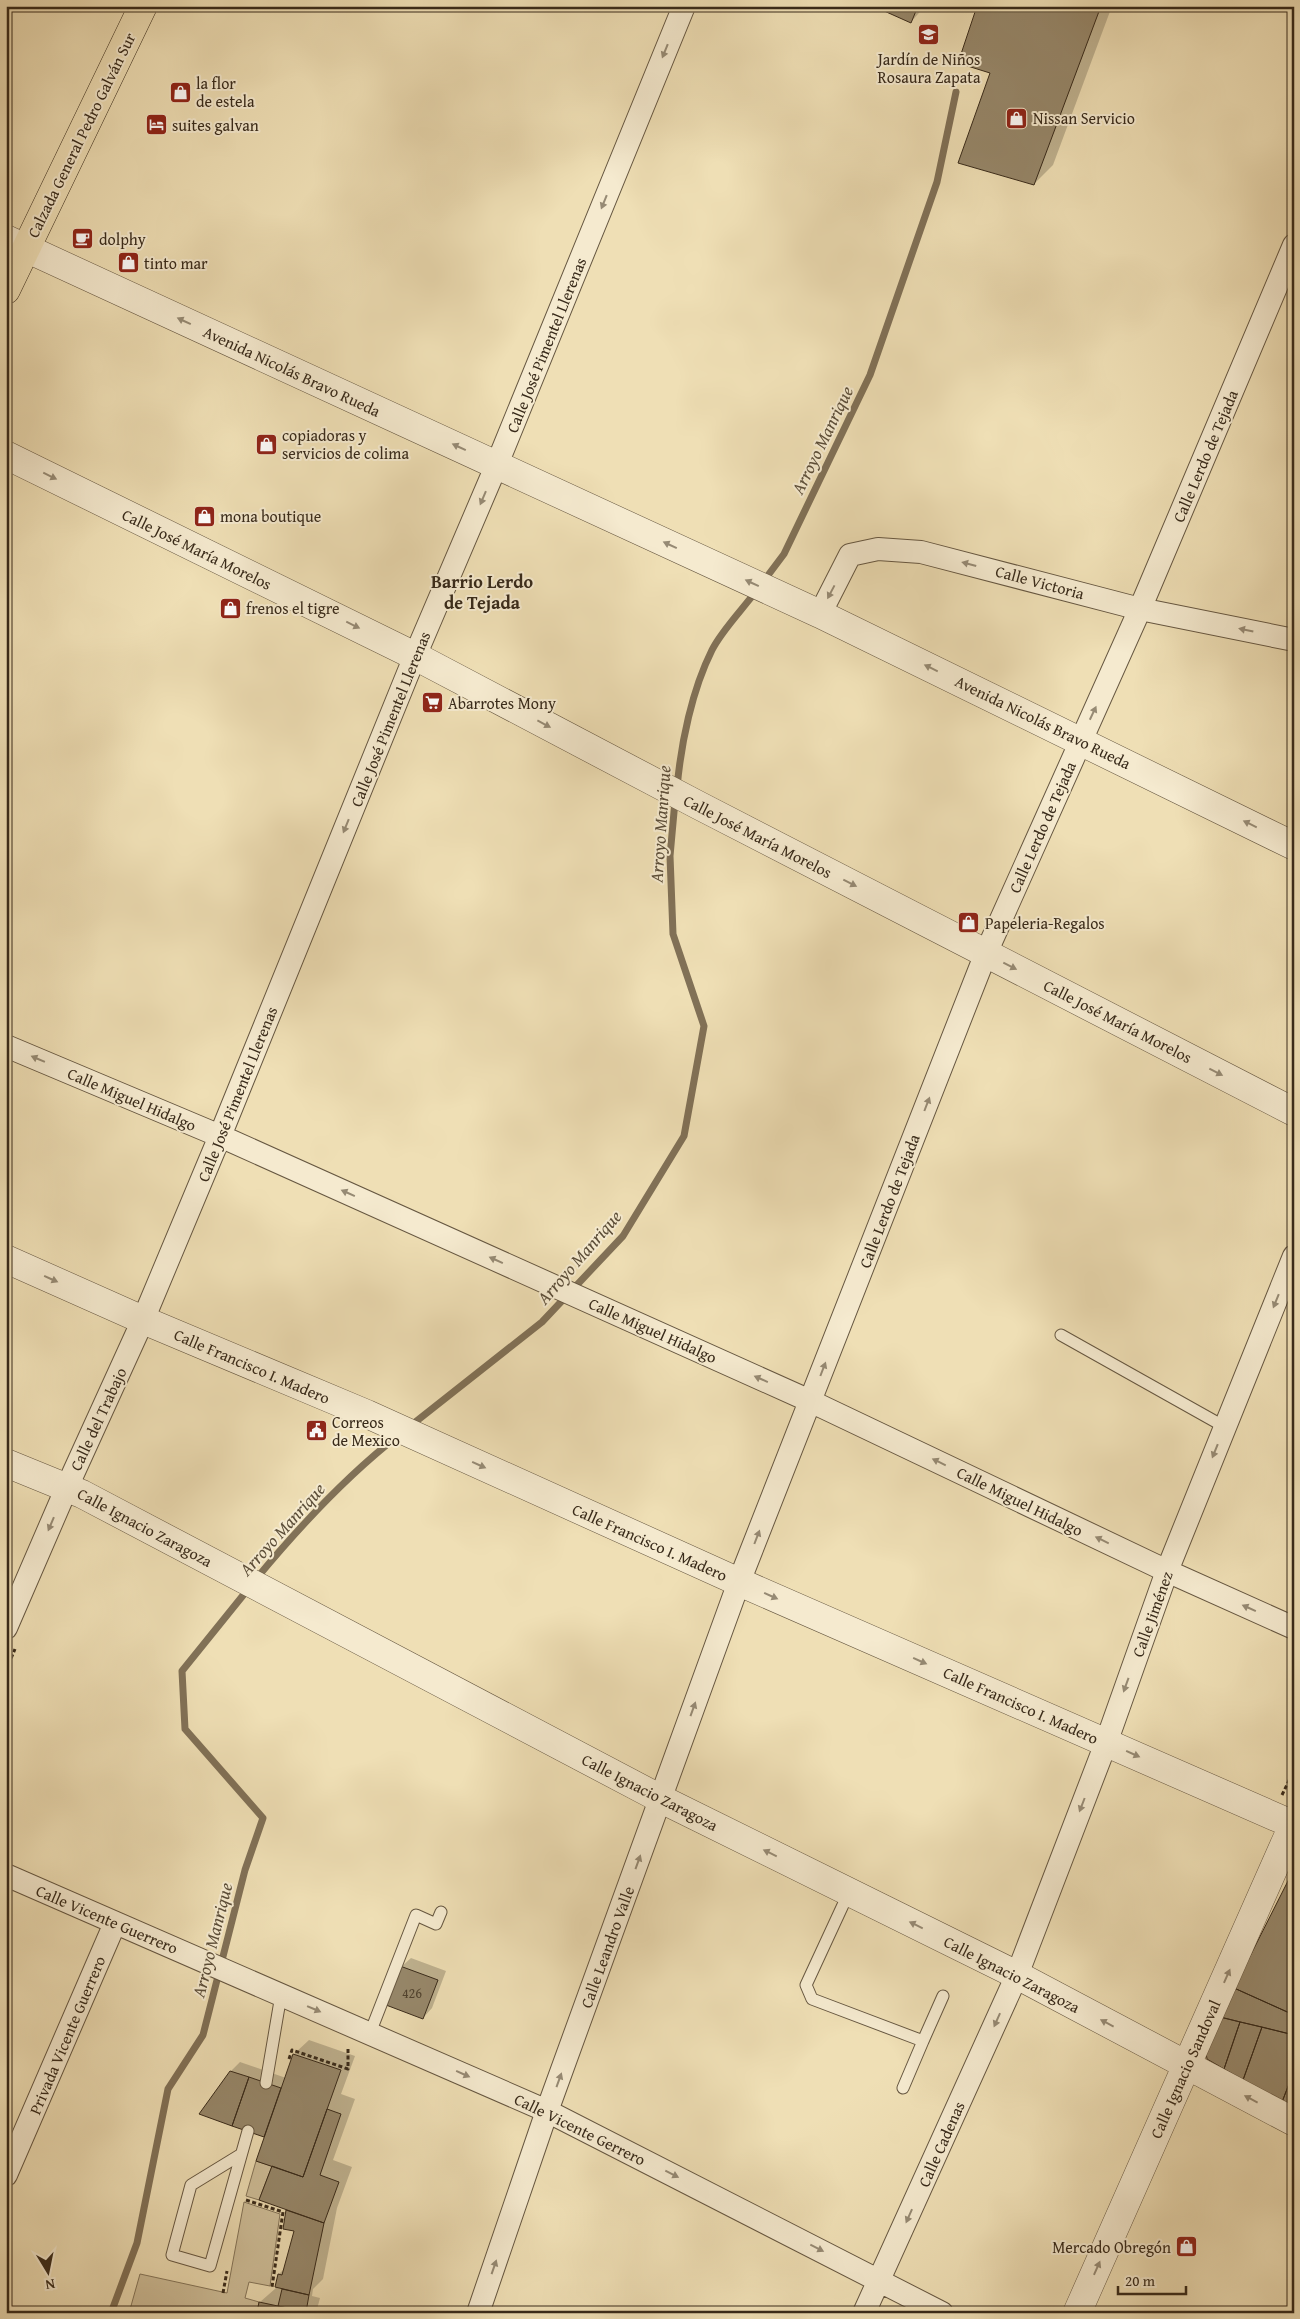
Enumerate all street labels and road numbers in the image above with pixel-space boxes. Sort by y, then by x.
street label: Calzada General Pedro Galván Sur [21,28,141,242]
street label: Calle José Pimentel Llerenas [500,254,592,436]
street label: Avenida Nicolás Bravo Rueda [200,319,385,423]
street label: Calle Lerdo de Tejada [1166,386,1244,526]
street label: Calle José María Morelos [118,502,276,596]
street label: Calle Victoria [993,559,1087,605]
street label: Calle José Pimentel Llerenas [344,628,436,810]
street label: Avenida Nicolás Bravo Rueda [951,669,1135,775]
street label: Calle Lerdo de Tejada [1002,757,1082,897]
street label: Calle José María Morelos [680,788,836,884]
street label: Calle José María Morelos [1040,973,1196,1069]
street label: Calle José Pimentel Llerenas [191,1003,283,1185]
street label: Calle Miguel Hidalgo [64,1061,200,1137]
street label: Calle Lerdo de Tejada [852,1130,926,1271]
street label: Calle Miguel Hidalgo [585,1291,721,1369]
street label: Calle Francisco I. Madero [170,1322,334,1410]
street label: Calle del Trabajo [64,1363,132,1475]
street label: Calle Miguel Hidalgo [953,1460,1087,1542]
street label: Calle Ignacio Zaragoza [73,1481,217,1573]
street label: Calle Francisco I. Madero [569,1497,731,1587]
street label: Calle Jiménez [1125,1568,1179,1660]
street label: Calle Francisco I. Madero [940,1660,1102,1750]
street label: Calle Ignacio Zaragoza [578,1747,723,1837]
street label: Calle Vicente Guerrero [32,1878,182,1960]
street label: Calle Leandro Valle [574,1883,640,2011]
street label: Calle Ignacio Zaragoza [940,1929,1085,2019]
street label: Privada Vicente Guerrero [23,1952,111,2118]
street label: Calle Ignacio Sandoval [1144,1995,1227,2142]
street label: Calle Vicente Gerrero [510,2087,650,2171]
street label: Calle Cadenas [911,2097,971,2191]

